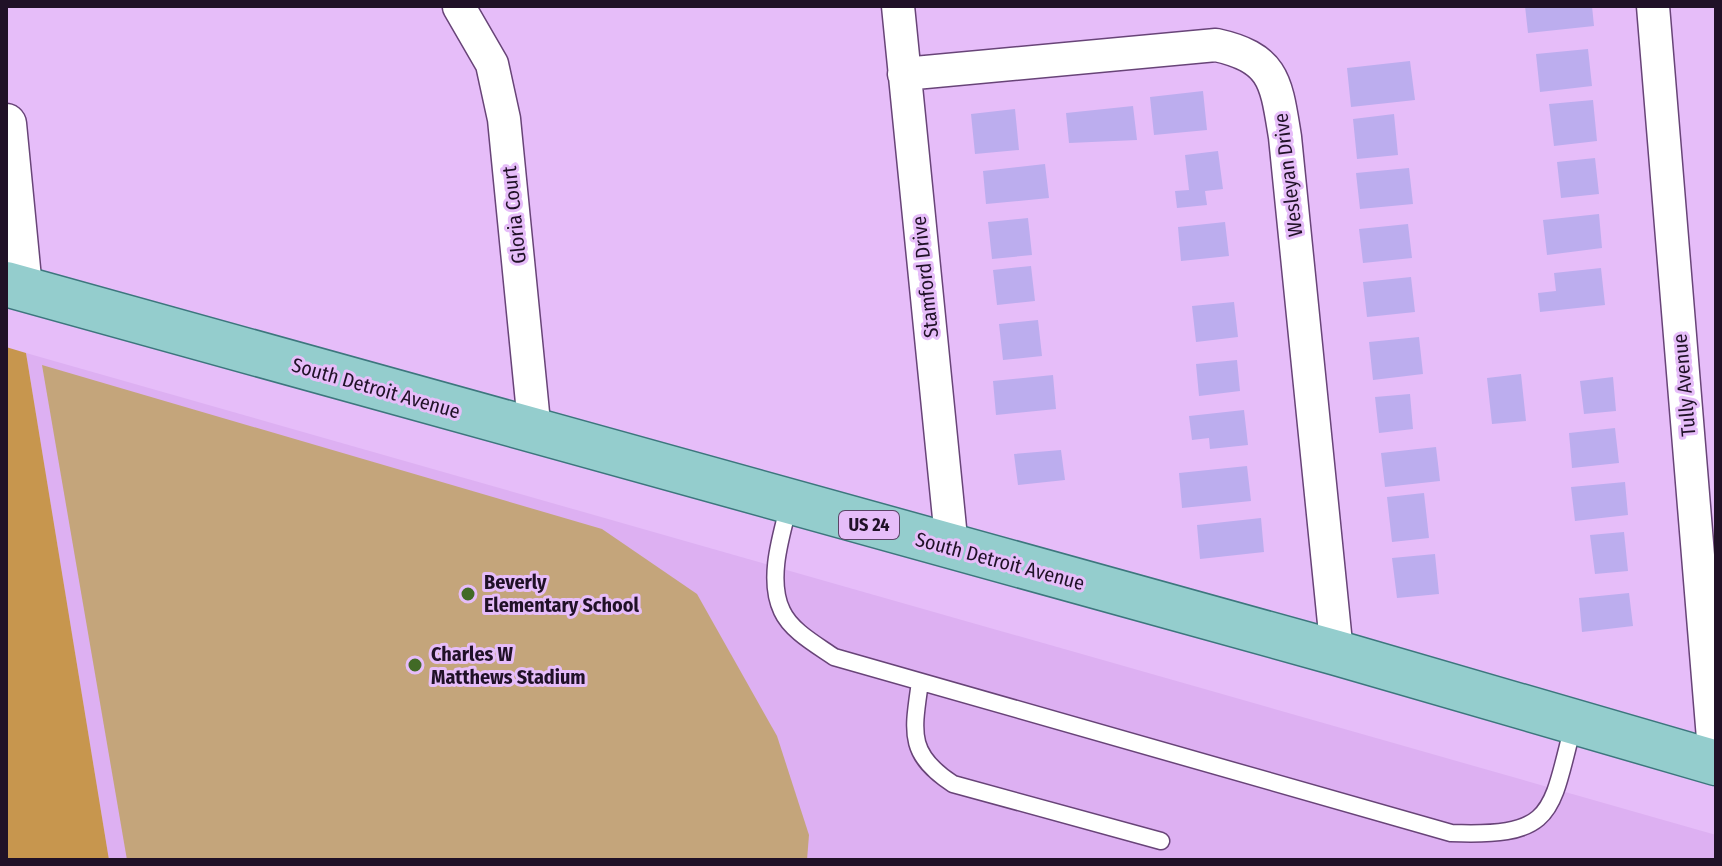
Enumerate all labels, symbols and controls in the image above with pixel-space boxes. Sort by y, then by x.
street label: Wesleyan Drive [1269,112,1307,238]
street label: Gloria Court [497,165,531,265]
street label: Stamford Drive [907,215,943,339]
street label: Tully Avenue [1668,333,1700,437]
street label: South Detroit Avenue [289,352,463,424]
road number: US 24 [839,511,899,539]
street label: South Detroit Avenue [913,527,1087,595]
place label: Beverly Elementary School [484,570,639,617]
marker: Beverly Elementary School [459,585,477,603]
place label: Charles W Matthews Stadium [431,642,586,689]
marker: Charles W Matthews Stadium [406,656,424,674]

